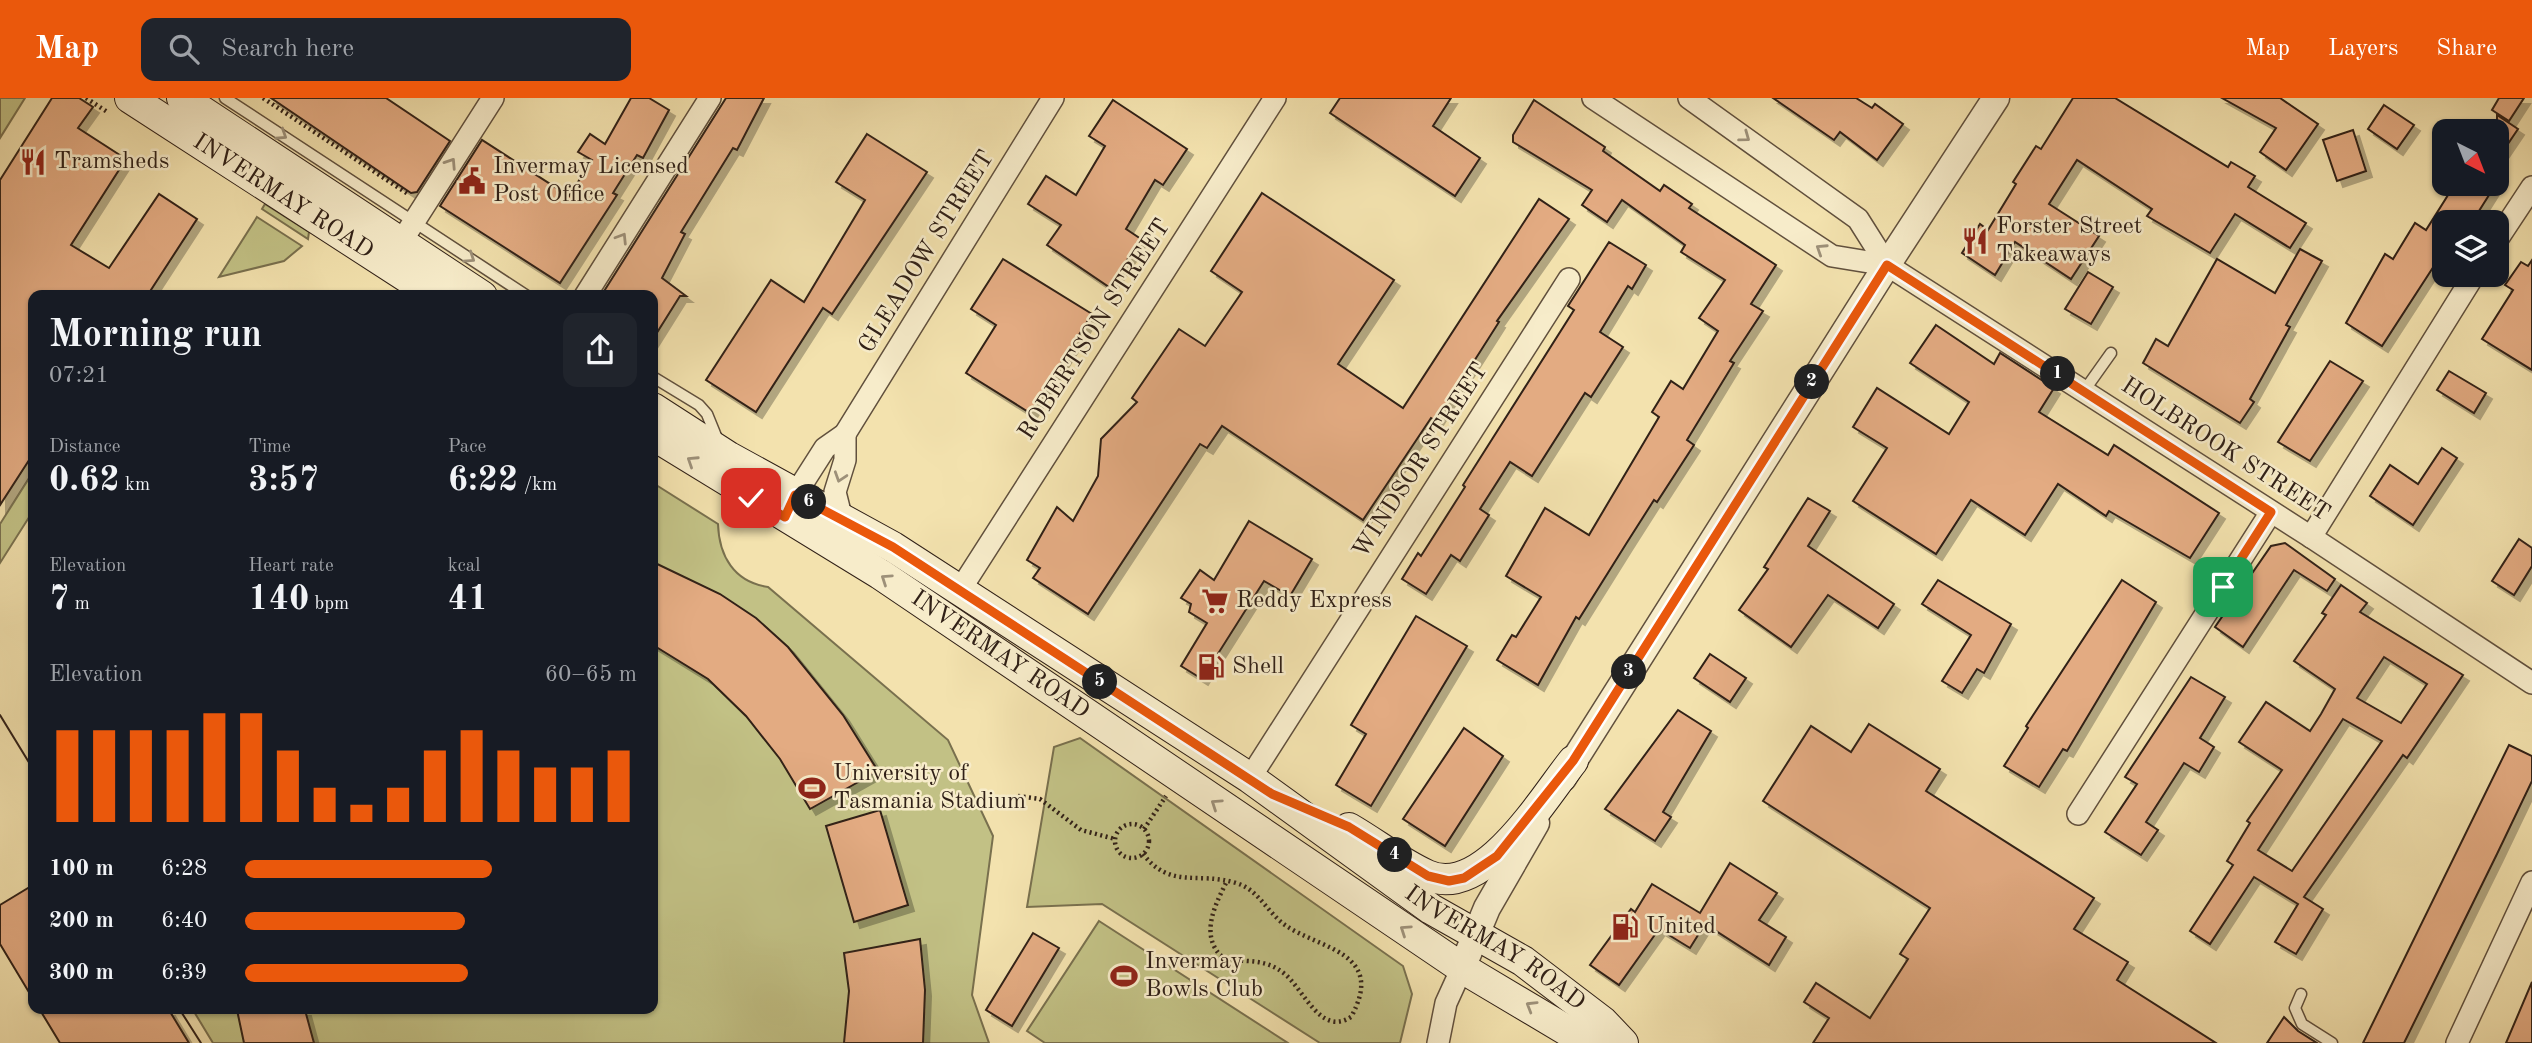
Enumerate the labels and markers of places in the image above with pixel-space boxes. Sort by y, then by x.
restaurant icon: Tramsheds [18,147,48,177]
place label: Tramsheds [54,150,169,174]
place label: Invermay Licensed Post Office [493,155,689,207]
public building icon: Invermay Licensed Post Office [457,166,487,196]
place label: Forster Street Takeaways [1996,215,2142,267]
restaurant icon: Forster Street Takeaways [1960,226,1990,256]
pin: 1 [2040,356,2076,392]
pin: 2 [1794,364,1829,400]
pin [721,468,781,528]
pin: 6 [792,484,826,520]
pin [2193,557,2253,617]
supermarket icon: Reddy Express [1200,586,1230,616]
place label: Reddy Express [1236,589,1392,613]
fuel station icon: Shell [1196,652,1226,682]
pin: 3 [1612,654,1646,690]
place label: Shell [1232,655,1284,679]
pin: 5 [1082,664,1118,700]
place label: University of Tasmania Stadium [833,762,1026,814]
sports icon: University of Tasmania Stadium [797,773,827,803]
pin: 4 [1378,838,1412,872]
fuel station icon: United [1610,912,1640,942]
place label: United [1646,915,1716,939]
place label: Invermay Bowls Club [1145,950,1263,1002]
sports icon: Invermay Bowls Club [1109,961,1139,991]

